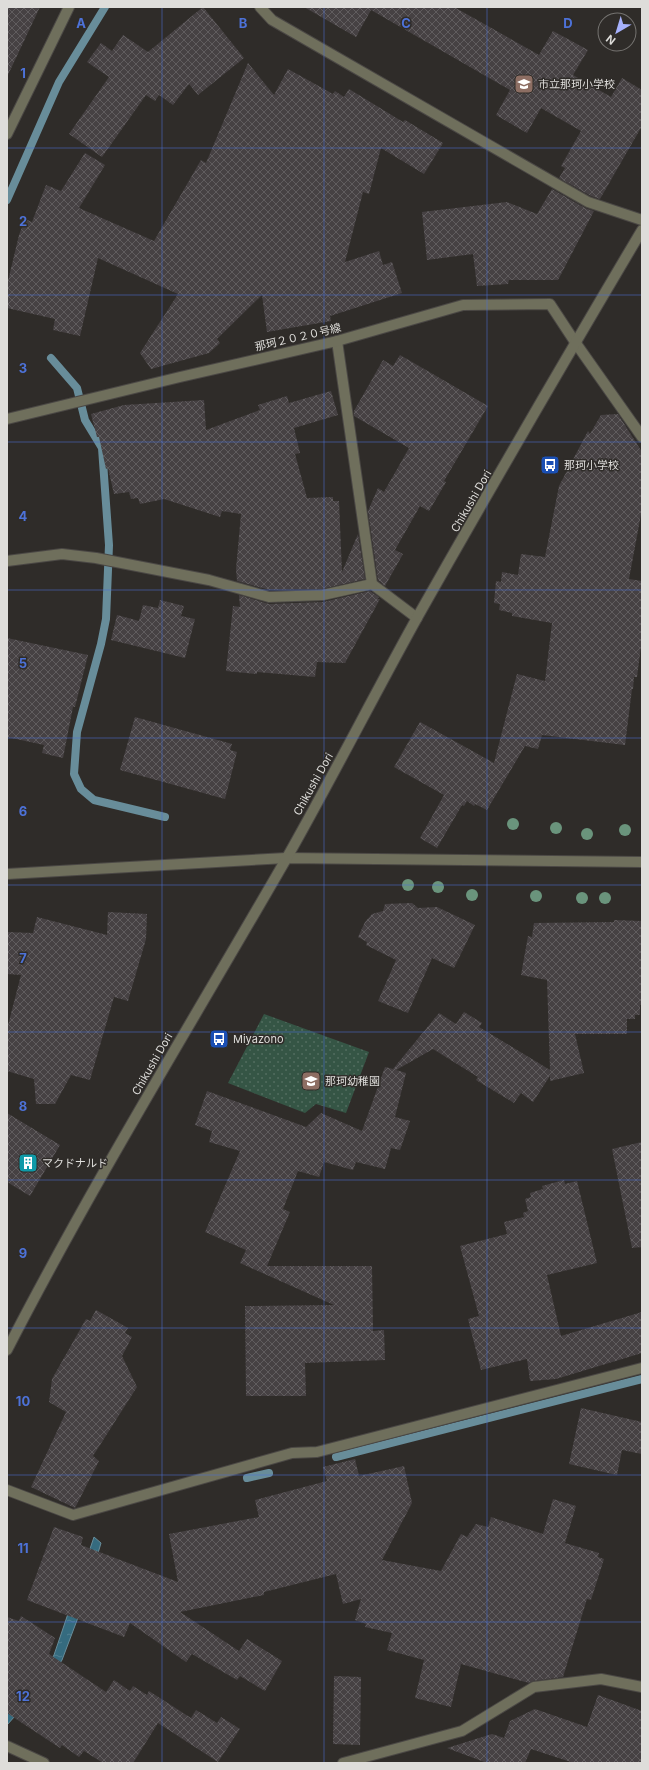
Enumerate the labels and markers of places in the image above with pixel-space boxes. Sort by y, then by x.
school or university icon: 市立那珂小学校 [513,73,535,95]
place label: 市立那珂小学校 [538,77,615,91]
bus stop icon: 那珂小学校 [539,454,561,476]
place label: 那珂小学校 [564,458,619,472]
bus stop icon: Miyazono [208,1028,230,1050]
place label: Miyazono [233,1032,284,1046]
school or university icon: 那珂幼稚園 [300,1070,322,1092]
place label: 那珂幼稚園 [325,1074,380,1088]
building icon: マクドナルド [17,1152,39,1174]
place label: マクドナルド [42,1156,108,1170]

